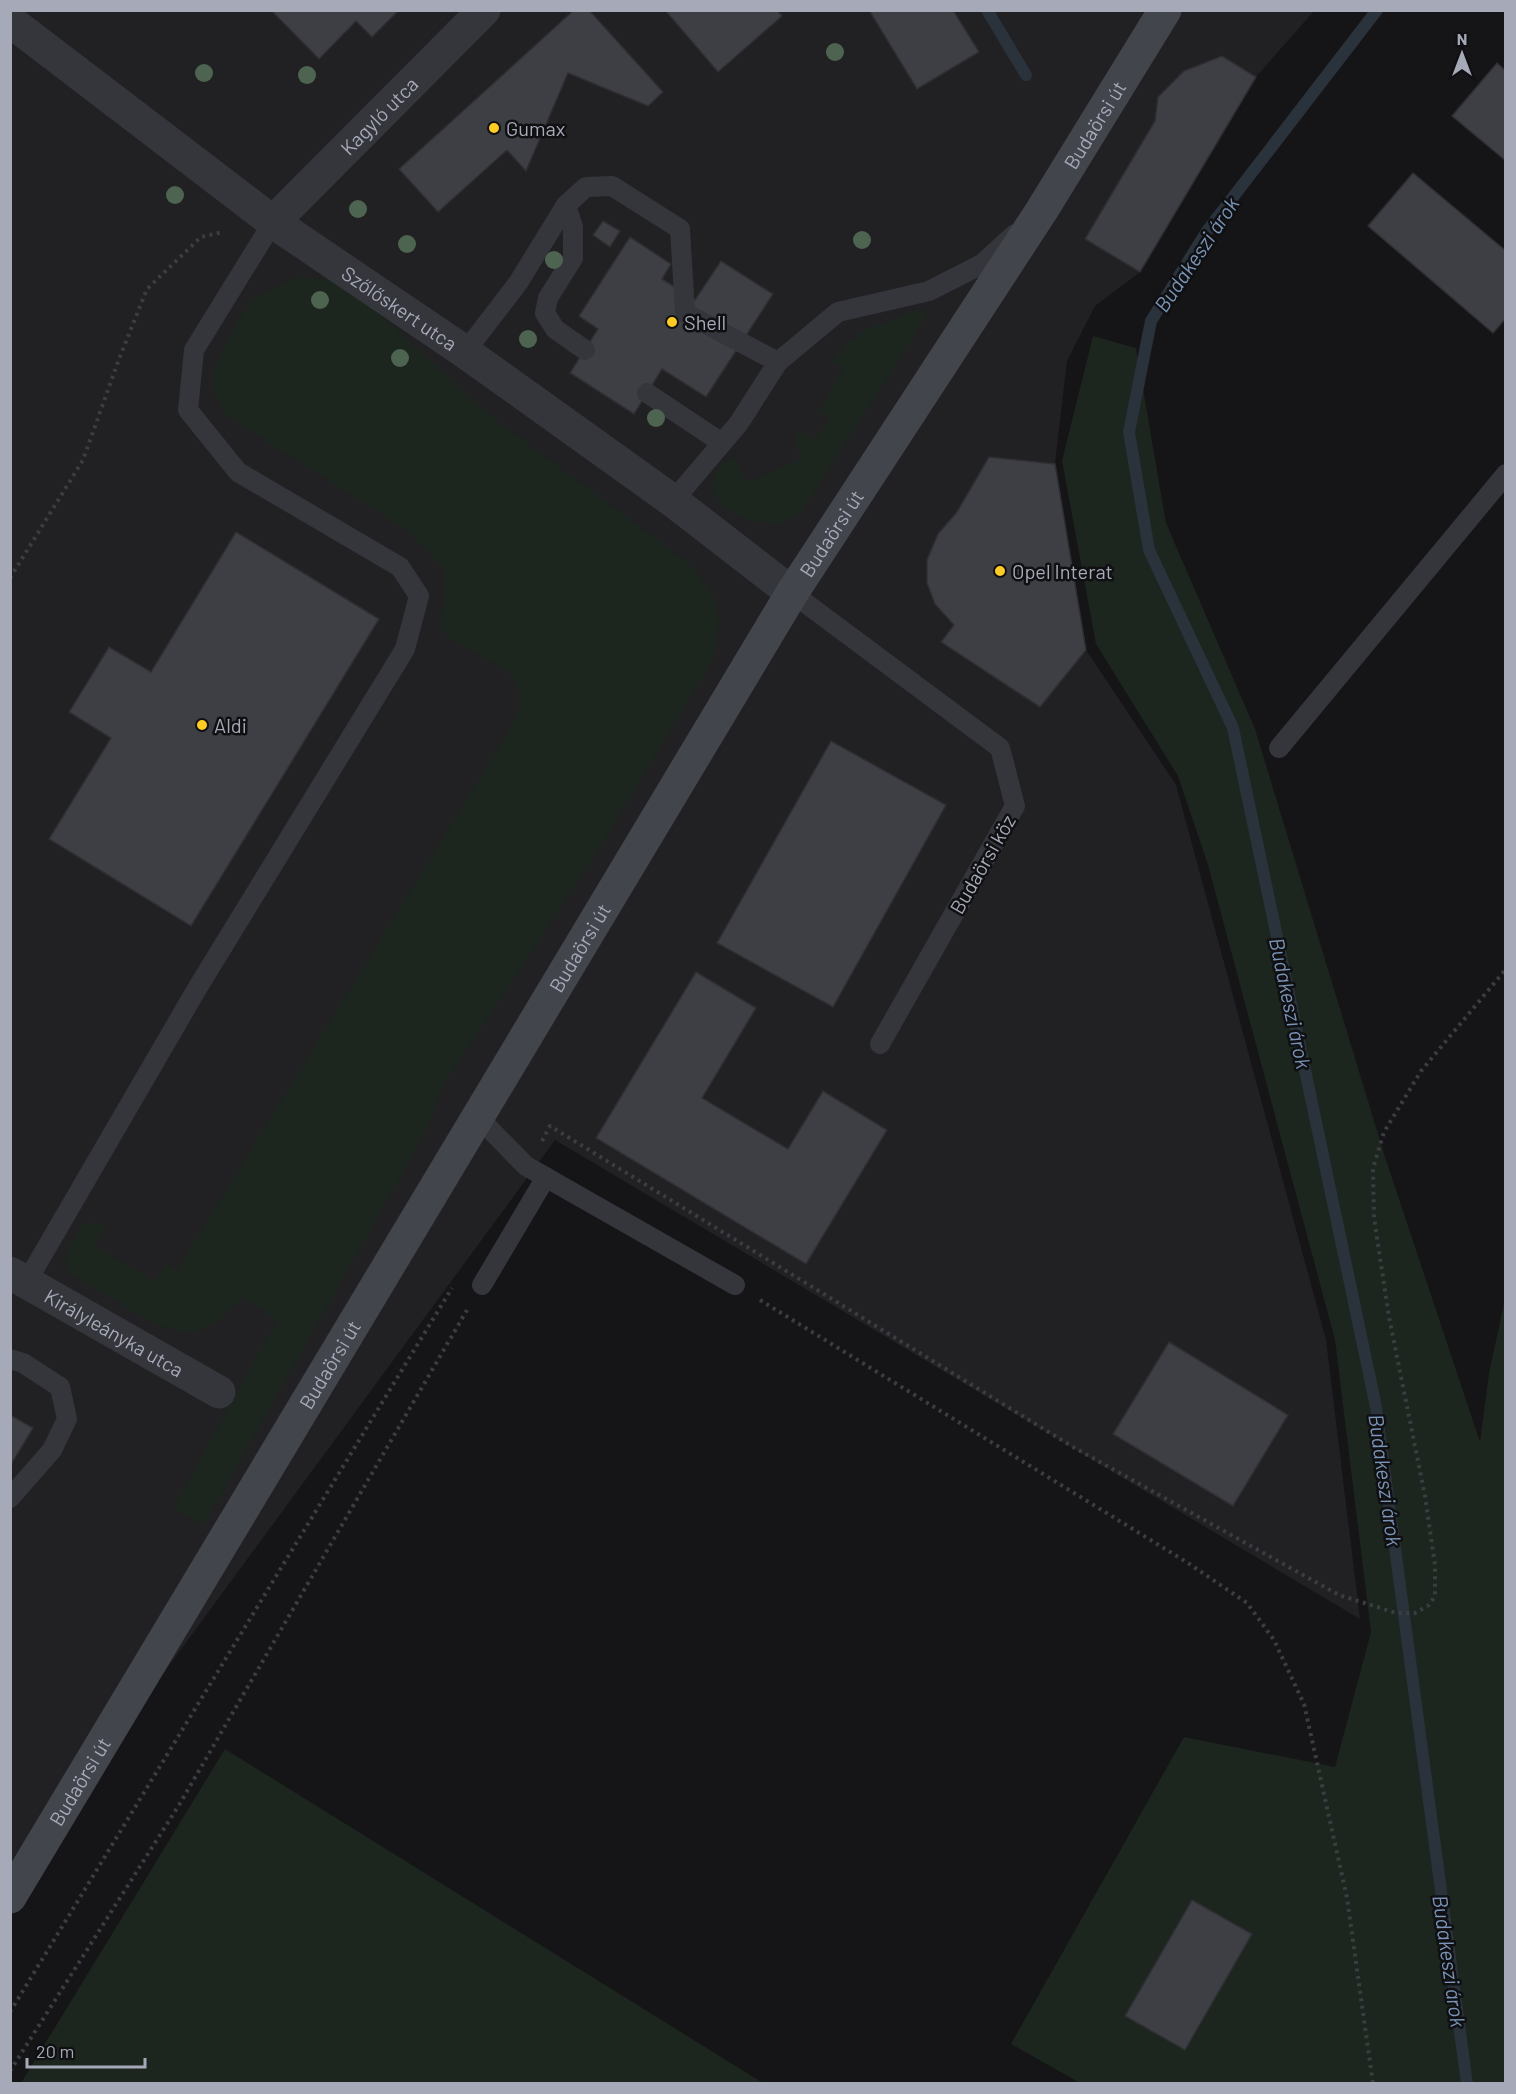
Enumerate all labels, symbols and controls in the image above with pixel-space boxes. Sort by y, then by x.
north arrow [1432,24,1492,84]
text: N [1457,29,1467,48]
street label: Kagyló utca [335,72,423,160]
street label: Budaörsi út [1058,76,1131,173]
place label: Gumax [506,116,566,140]
marker: Gumax [487,121,501,135]
water label: Budakeszi árok [1148,191,1244,316]
street label: Szőlőskert utca [338,260,462,355]
place label: Shell [684,310,726,334]
marker: Shell [665,315,679,329]
street label: Budaörsi út [794,485,868,581]
place label: Opel Interat [1012,559,1113,583]
marker: Opel Interat [993,564,1007,578]
place label: Aldi [214,713,247,737]
marker: Aldi [195,718,209,732]
street label: Budaörsi köz [944,810,1020,918]
street label: Budaörsi út [544,899,615,996]
water label: Budakeszi árok [1265,935,1317,1072]
street label: Királyleányka utca [40,1283,188,1381]
street label: Budaörsi út [294,1316,365,1413]
water label: Budakeszi árok [1364,1412,1408,1549]
street label: Budaörsi út [44,1733,115,1830]
water label: Budakeszi árok [1428,1893,1472,2030]
scale bar [27,2031,146,2069]
text: 20 m [36,2040,74,2062]

